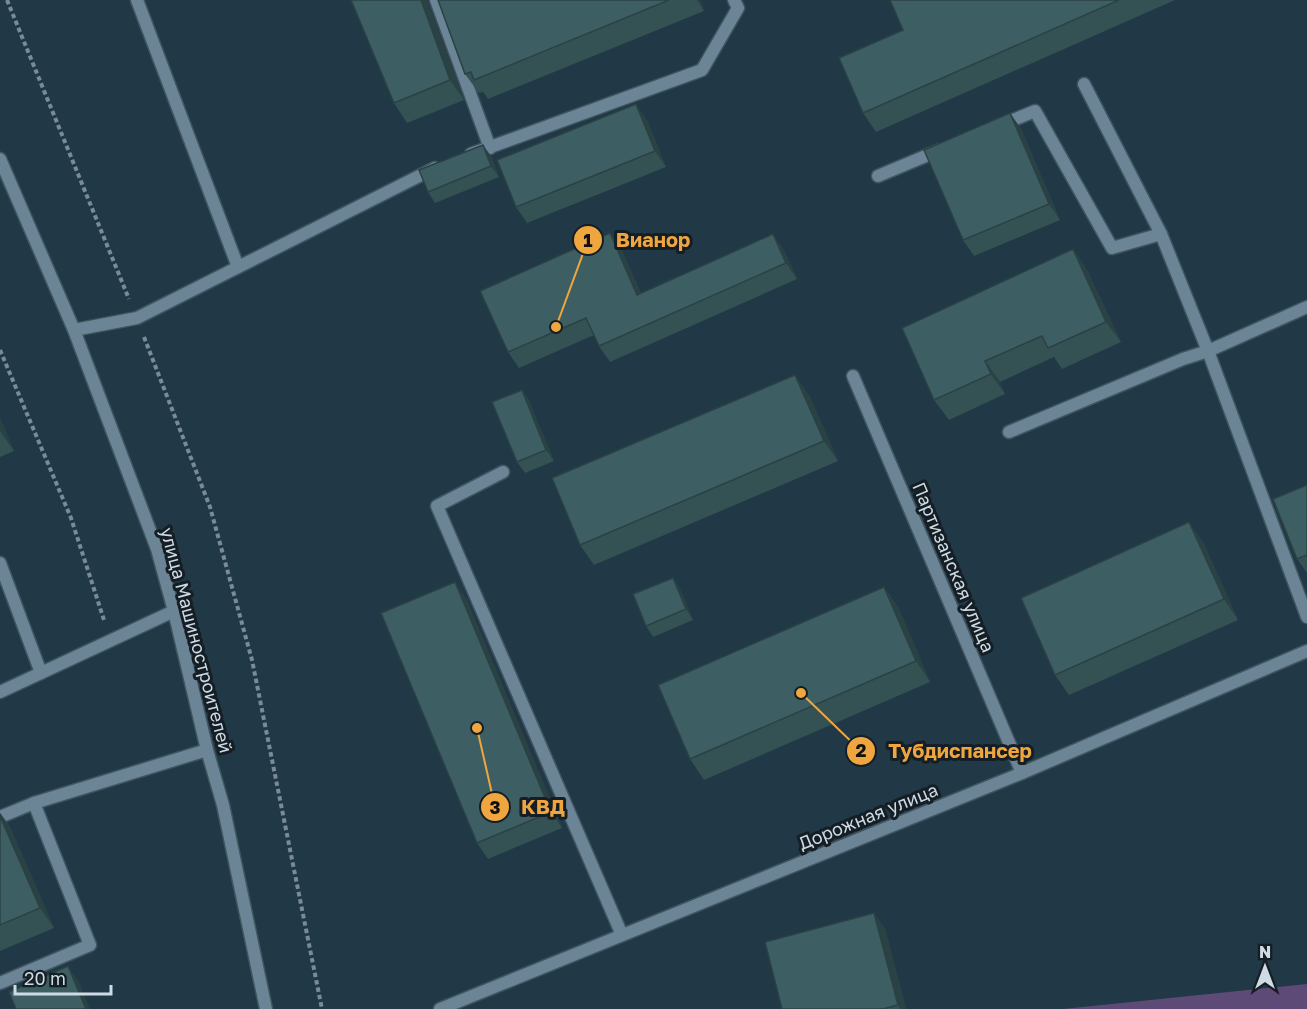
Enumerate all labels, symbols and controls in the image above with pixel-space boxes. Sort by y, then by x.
callout: Вианор [573,221,702,259]
text: Вианор [616,227,690,251]
text: 1 [583,229,593,251]
street label: Партизанская улица [908,479,1000,655]
street label: улица Машиностроителей [156,525,238,755]
callout: Тубдиспансер [846,732,1044,770]
text: Тубдиспансер [888,738,1032,762]
text: 2 [856,739,867,761]
street label: Дорожная улица [795,778,941,854]
callout: КВД [480,788,577,826]
text: КВД [521,794,565,818]
text: 3 [490,796,501,818]
north arrow [1235,937,1295,997]
text: N [1259,942,1271,962]
scale bar [15,958,111,996]
text: 20 m [24,967,66,989]

